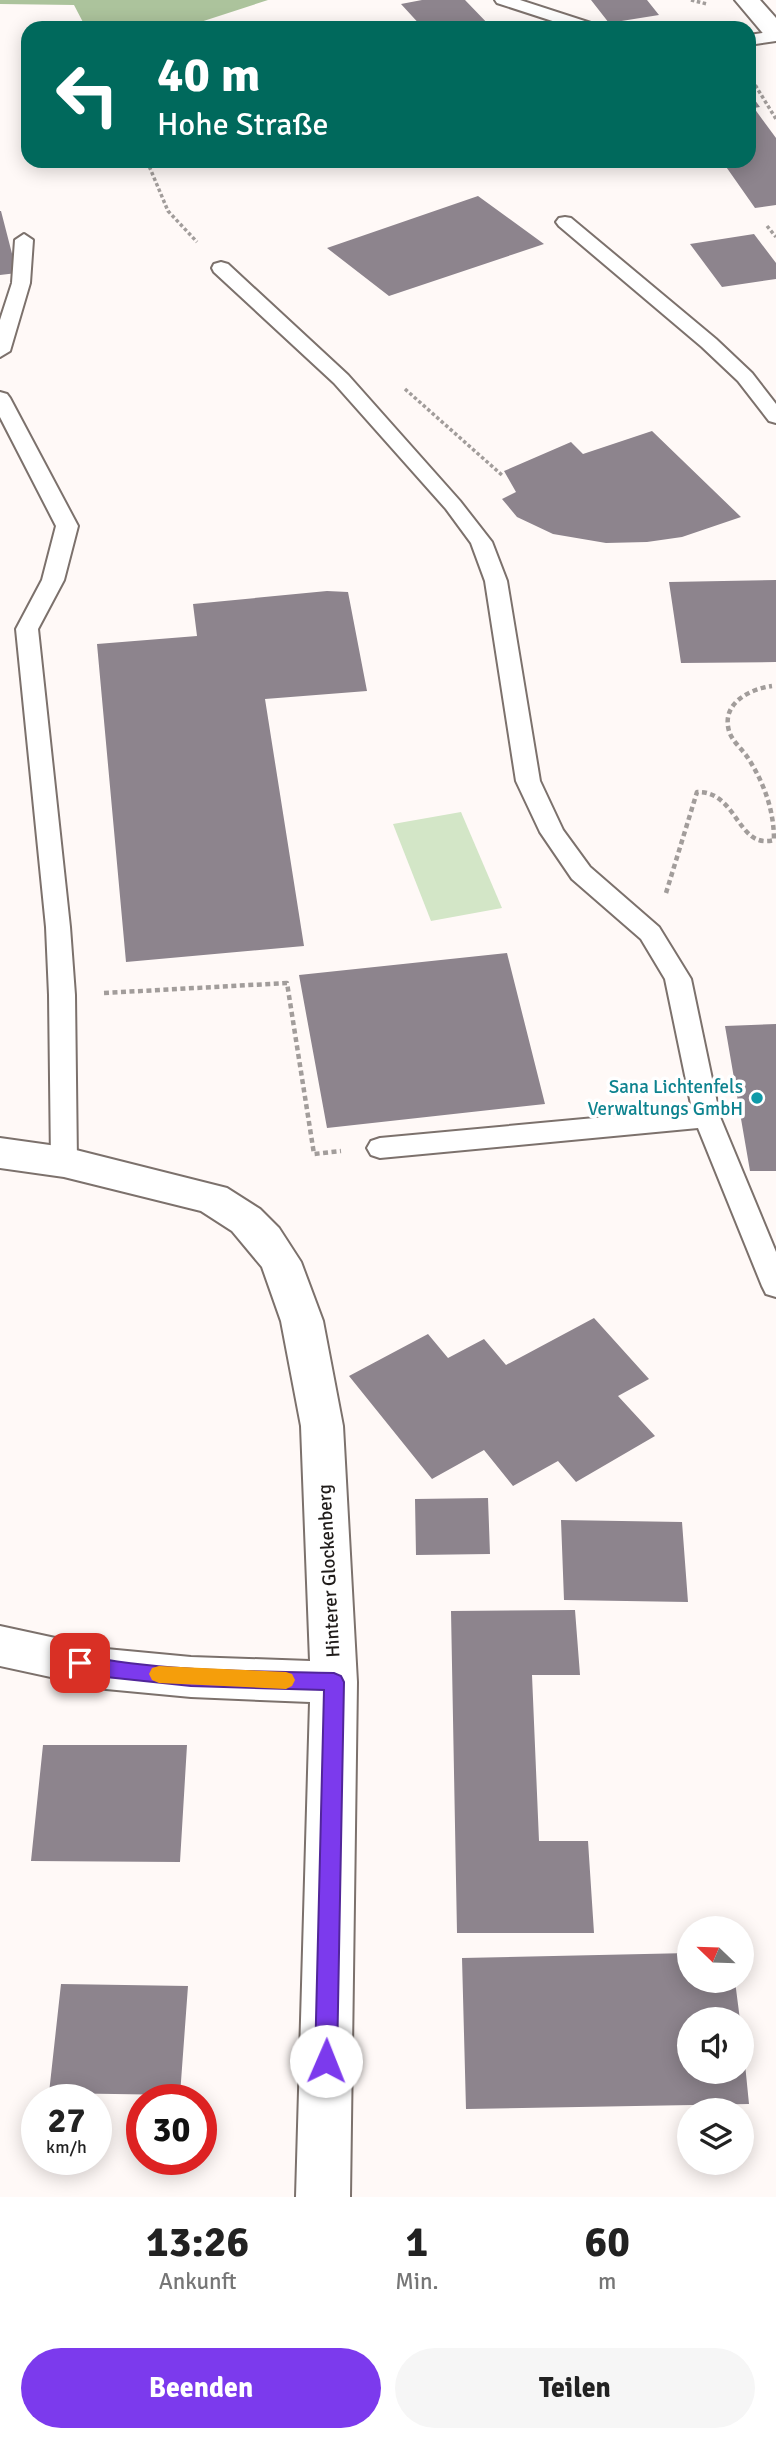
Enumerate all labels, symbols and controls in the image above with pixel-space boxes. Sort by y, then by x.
text: 40 m [157,45,260,105]
icon: left [42,49,133,140]
text: Hohe Straße [157,105,329,144]
place label: Sana Lichtenfels Verwaltungs GmbH [588,1075,743,1121]
marker: Sana Lichtenfels Verwaltungs GmbH [749,1090,765,1106]
street label: Hinterer Glockenberg [312,1484,346,1658]
pin [50,1633,110,1693]
icon: arrive [61,1644,99,1682]
north arrow [677,1916,754,1993]
map controls [677,1916,754,2175]
button: sound [677,2007,754,2084]
position arrow [289,2024,363,2098]
speed limit sign: 30 [126,2084,217,2175]
button: layers [677,2098,754,2175]
text: 27 [48,2099,85,2142]
text: km/h [46,2136,87,2158]
text: 13:26 [146,2217,249,2268]
text: 1 [406,2217,428,2268]
text: 60 [585,2217,630,2268]
text: Ankunft [159,2267,237,2296]
text: Min. [395,2267,439,2296]
text: m [598,2267,616,2296]
button: Beenden [21,2348,381,2428]
button: Teilen [395,2348,755,2428]

